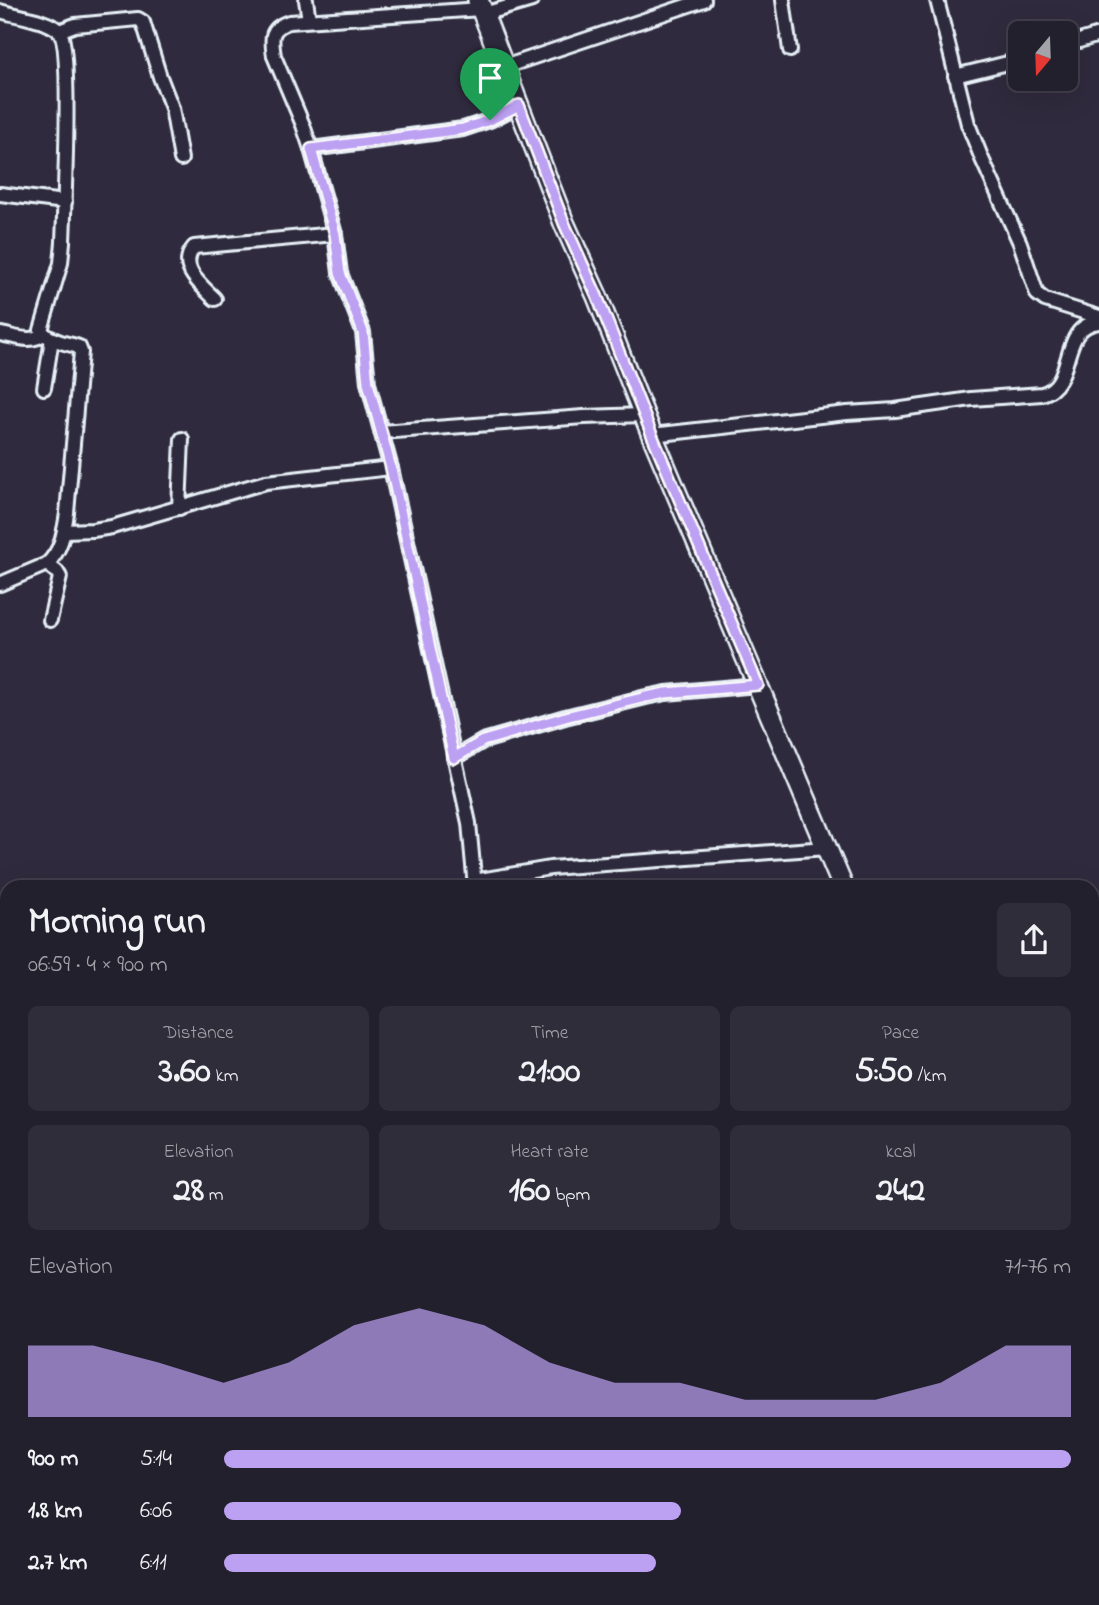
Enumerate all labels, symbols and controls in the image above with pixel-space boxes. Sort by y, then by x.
north arrow [1008,21,1078,91]
map controls [1008,21,1078,91]
pin [460,48,520,120]
icon: arrive [471,59,509,97]
text: Morning run [28,895,206,951]
button: share [997,903,1071,977]
text: 06:59 · 4 × 900 m [28,949,168,982]
text: Distance [164,1020,234,1047]
text: Time [531,1020,568,1047]
text: Pace [882,1020,919,1047]
text: 3.60 [159,1047,211,1098]
text: 21:00 [519,1047,580,1098]
text: 5:50 [855,1047,913,1098]
text: km [211,1063,238,1090]
text: /km [913,1063,946,1090]
text: Elevation [164,1139,233,1166]
text: Heart rate [511,1139,588,1166]
text: kcal [885,1139,916,1166]
text: 28 [173,1166,204,1217]
text: 160 [509,1166,550,1217]
text: 242 [876,1166,925,1217]
text: m [204,1182,224,1209]
text: bpm [550,1182,590,1209]
text: Elevation [28,1251,113,1284]
text: 71–76 m [1004,1251,1071,1284]
text: 900 m [28,1443,78,1476]
text: 5:14 [140,1443,172,1476]
text: 1.8 km [28,1495,82,1528]
text: 6:06 [140,1495,172,1528]
text: 2.7 km [28,1547,87,1580]
text: 6:11 [140,1547,167,1580]

